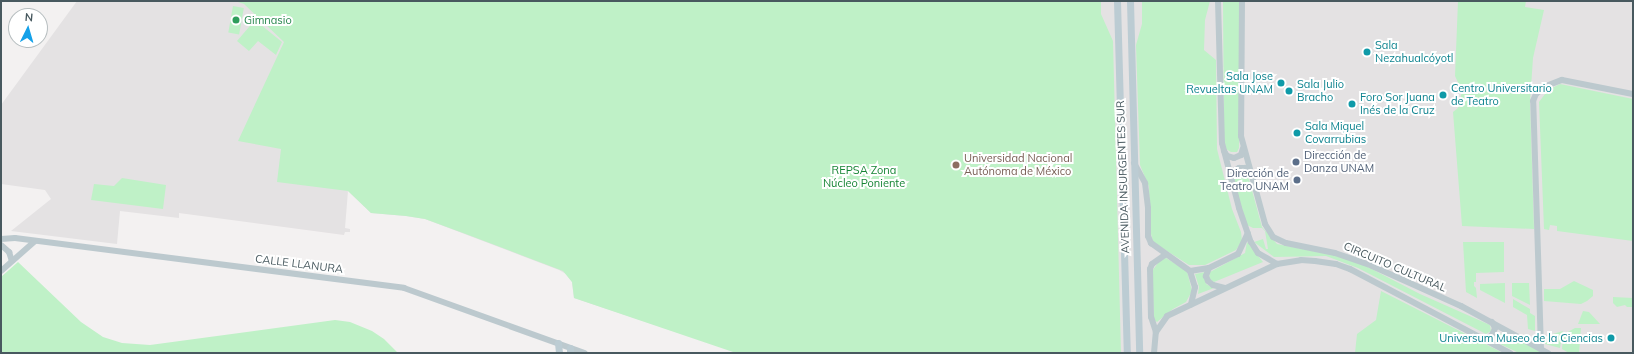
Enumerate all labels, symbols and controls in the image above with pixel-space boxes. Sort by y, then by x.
north arrow [8,8,48,48]
text: N [24,10,34,24]
place label: Gimnasio [244,13,292,27]
marker: Gimnasio [231,15,241,25]
place label: Sala Nezahualcóyotl [1375,39,1453,65]
marker: Sala Nezahualcóyotl [1362,47,1372,57]
place label: Sala Jose Revueltas UNAM [1186,70,1273,96]
marker: Sala Jose Revueltas UNAM [1276,78,1286,88]
place label: Sala Julio Bracho [1297,78,1344,104]
place label: Centro Universitario de Teatro [1451,82,1552,108]
marker: Sala Julio Bracho [1284,86,1294,96]
marker: Centro Universitario de Teatro [1438,90,1448,100]
place label: Foro Sor Juana Inés de la Cruz [1360,91,1435,117]
marker: Foro Sor Juana Inés de la Cruz [1347,99,1357,109]
street label: AVENIDA INSURGENTES SUR [1114,100,1132,254]
place label: Sala Miguel Covarrubias [1305,120,1366,146]
marker: Sala Miguel Covarrubias [1292,128,1302,138]
place label: Dirección de Danza UNAM [1304,149,1374,175]
place label: Universidad Nacional Autónoma de México [964,152,1072,178]
marker: Dirección de Danza UNAM [1291,157,1301,167]
marker: Universidad Nacional Autónoma de México [951,160,961,170]
park label: REPSA Zona Núcleo Poniente [823,164,905,190]
place label: Dirección de Teatro UNAM [1220,167,1289,193]
marker: Dirección de Teatro UNAM [1292,175,1302,185]
street label: CIRCUITO CULTURAL [1342,239,1448,295]
street label: CALLE LLANURA [254,252,344,276]
place label: Universum Museo de la Ciencias [1439,331,1603,345]
marker: Universum Museo de la Ciencias [1606,333,1616,343]

